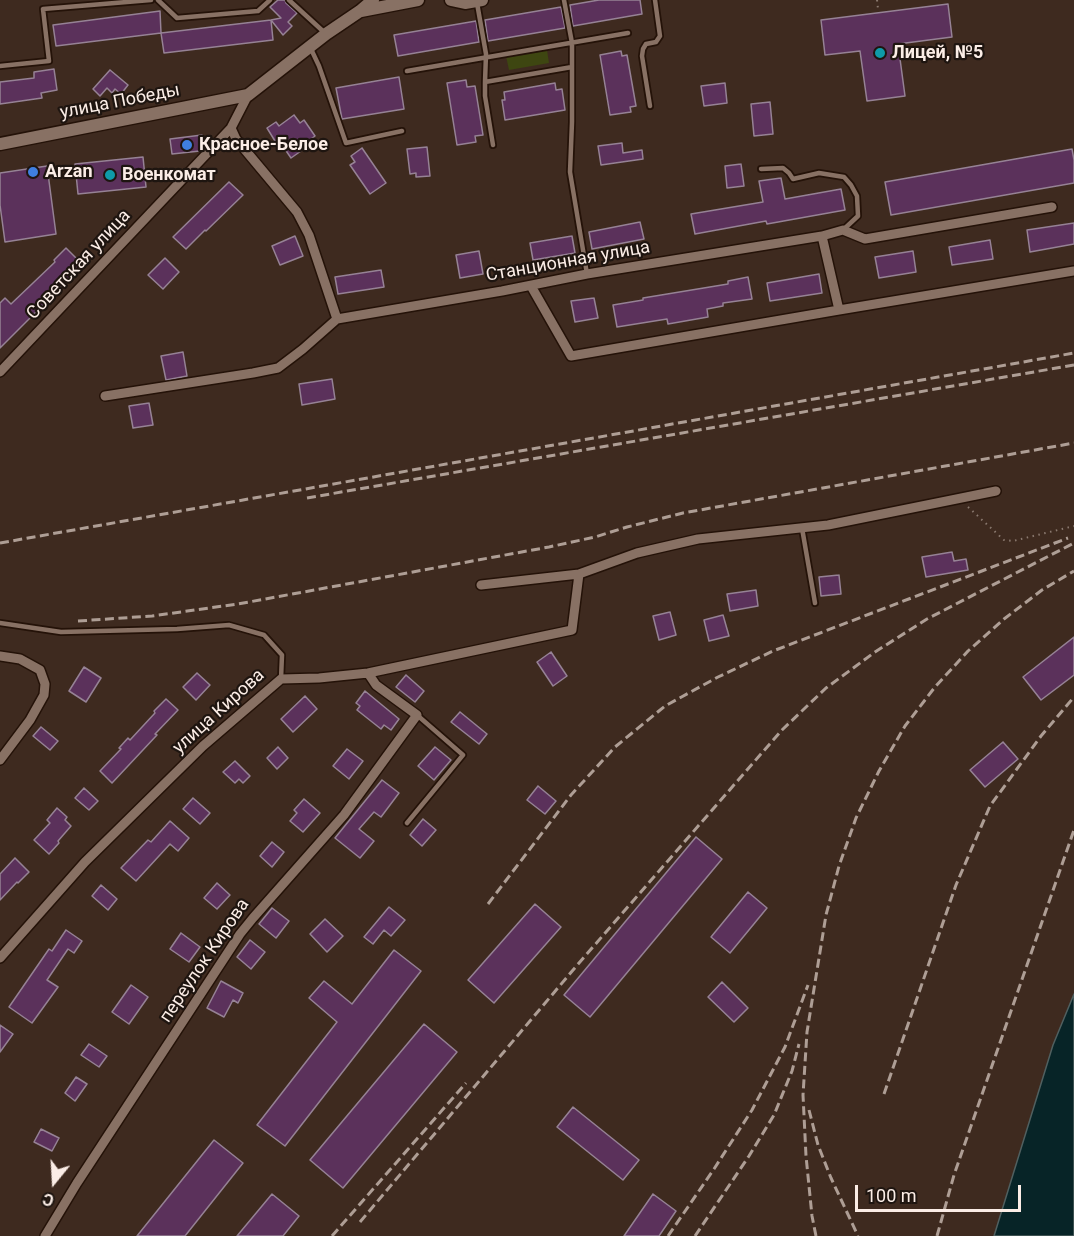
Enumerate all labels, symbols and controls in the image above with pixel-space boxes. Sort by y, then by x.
place label: Лицей, №5 [892,42,983,64]
marker: Лицей, №5 [873,46,887,60]
street label: улица Победы [58,80,182,124]
place label: Красное-Белое [199,134,328,156]
marker: Красное-Белое [180,138,194,152]
place label: Arzan [45,161,93,183]
place label: Военкомат [122,164,216,186]
marker: Arzan [26,165,40,179]
marker: Военкомат [103,168,117,182]
street label: Советская улица [23,206,135,324]
street label: Станционная улица [484,237,652,287]
street label: улица Кирова [169,665,269,759]
street label: переулок Кирова [156,895,254,1027]
north arrow [24,1152,84,1212]
scale bar [858,1173,1024,1211]
text: 100 m [866,1185,917,1206]
text: С [40,1189,56,1210]

